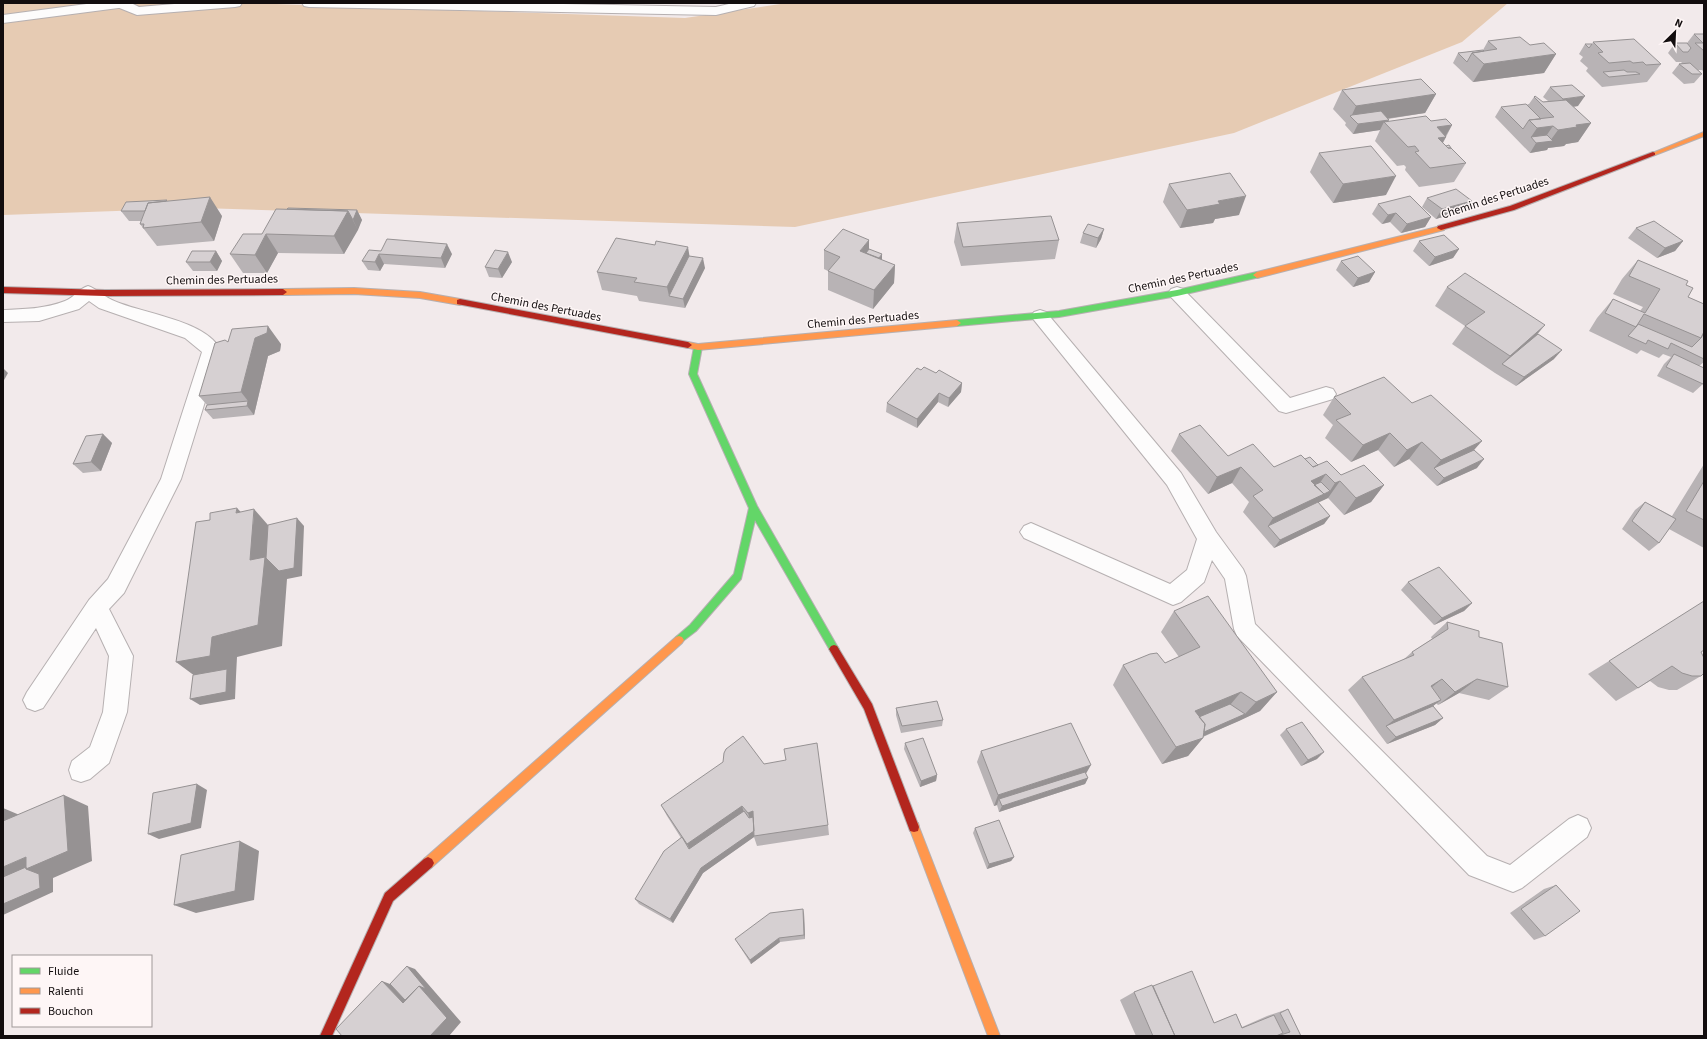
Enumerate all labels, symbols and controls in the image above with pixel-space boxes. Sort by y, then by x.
north arrow [1655,12,1695,52]
text: N [1672,15,1685,32]
street label: Chemin des Pertuades [1439,173,1551,223]
street label: Chemin des Pertuades [1126,258,1240,298]
street label: Chemin des Pertuades [166,271,278,289]
street label: Chemin des Pertuades [489,288,603,326]
street label: Chemin des Pertuades [806,307,920,333]
legend [12,955,152,1027]
text: Fluide [48,963,79,980]
text: Ralenti [48,983,83,1000]
text: Bouchon [48,1003,93,1020]

